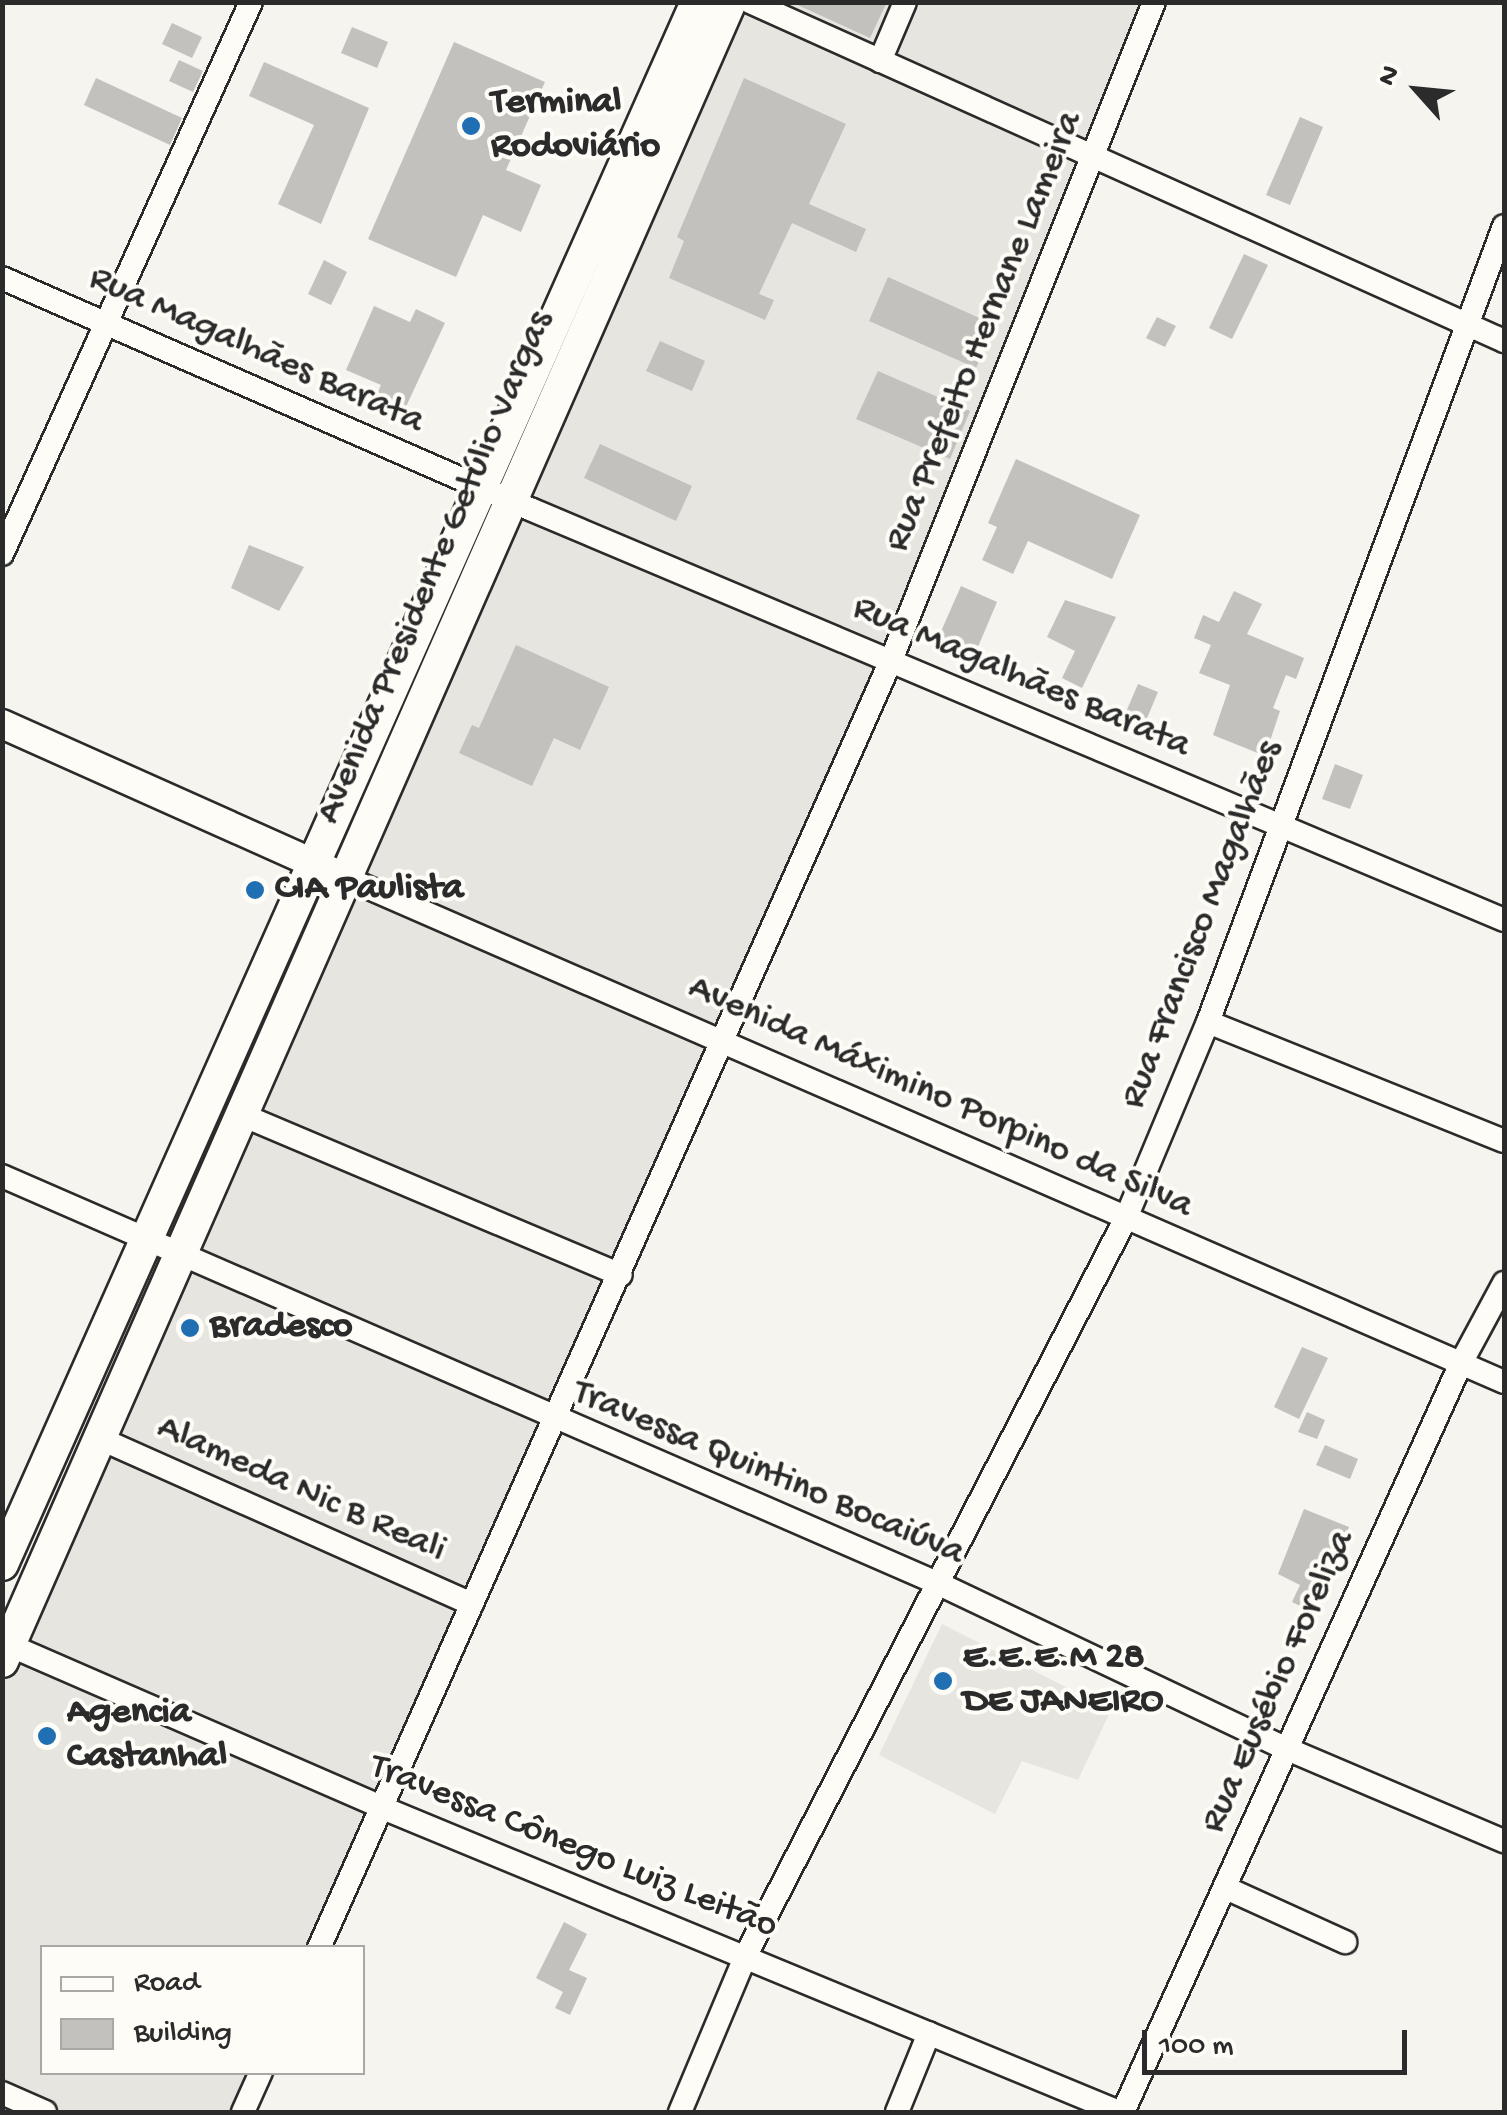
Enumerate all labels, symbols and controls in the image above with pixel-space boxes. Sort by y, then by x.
north arrow [1367,40,1467,140]
text: N [1371,61,1409,92]
place label: Terminal Rodoviário [491,81,660,170]
street label: Rua Prefeito Hernane Lameira [876,105,1094,559]
marker: Terminal Rodoviário [460,115,482,137]
street label: Rua Magalhães Barata [81,257,431,445]
street label: Avenida Presidente Getúlio Vargas [307,305,565,831]
street label: Rua Magalhães Barata [845,586,1197,770]
street label: Rua Francisco Magalhães [1112,735,1294,1115]
place label: CIA Paulista [275,867,463,913]
marker: CIA Paulista [244,879,266,901]
street label: Avenida Máximino Porpino da Silva [681,966,1199,1230]
place label: Bradesco [210,1305,352,1351]
marker: Bradesco [179,1317,201,1339]
street label: Travessa Quintino Bocaiúva [565,1371,971,1577]
street label: Alameda Nic B Reali [149,1406,453,1574]
street label: Rua Eusébio Foreliza [1192,1524,1366,1840]
place label: E.E.E.M 28 DE JANEIRO [963,1636,1163,1726]
marker: E.E.E.M 28 DE JANEIRO [932,1670,954,1692]
place label: Agencia Castanhal [67,1691,227,1780]
marker: Agencia Castanhal [36,1725,58,1747]
street label: Travessa Cônego Luiz Leitão [362,1745,784,1951]
legend [40,1945,365,2075]
text: Road [134,1967,200,2002]
scale bar [1147,2010,1412,2072]
text: Building [134,2017,232,2052]
text: 100 m [1159,2030,1234,2065]

